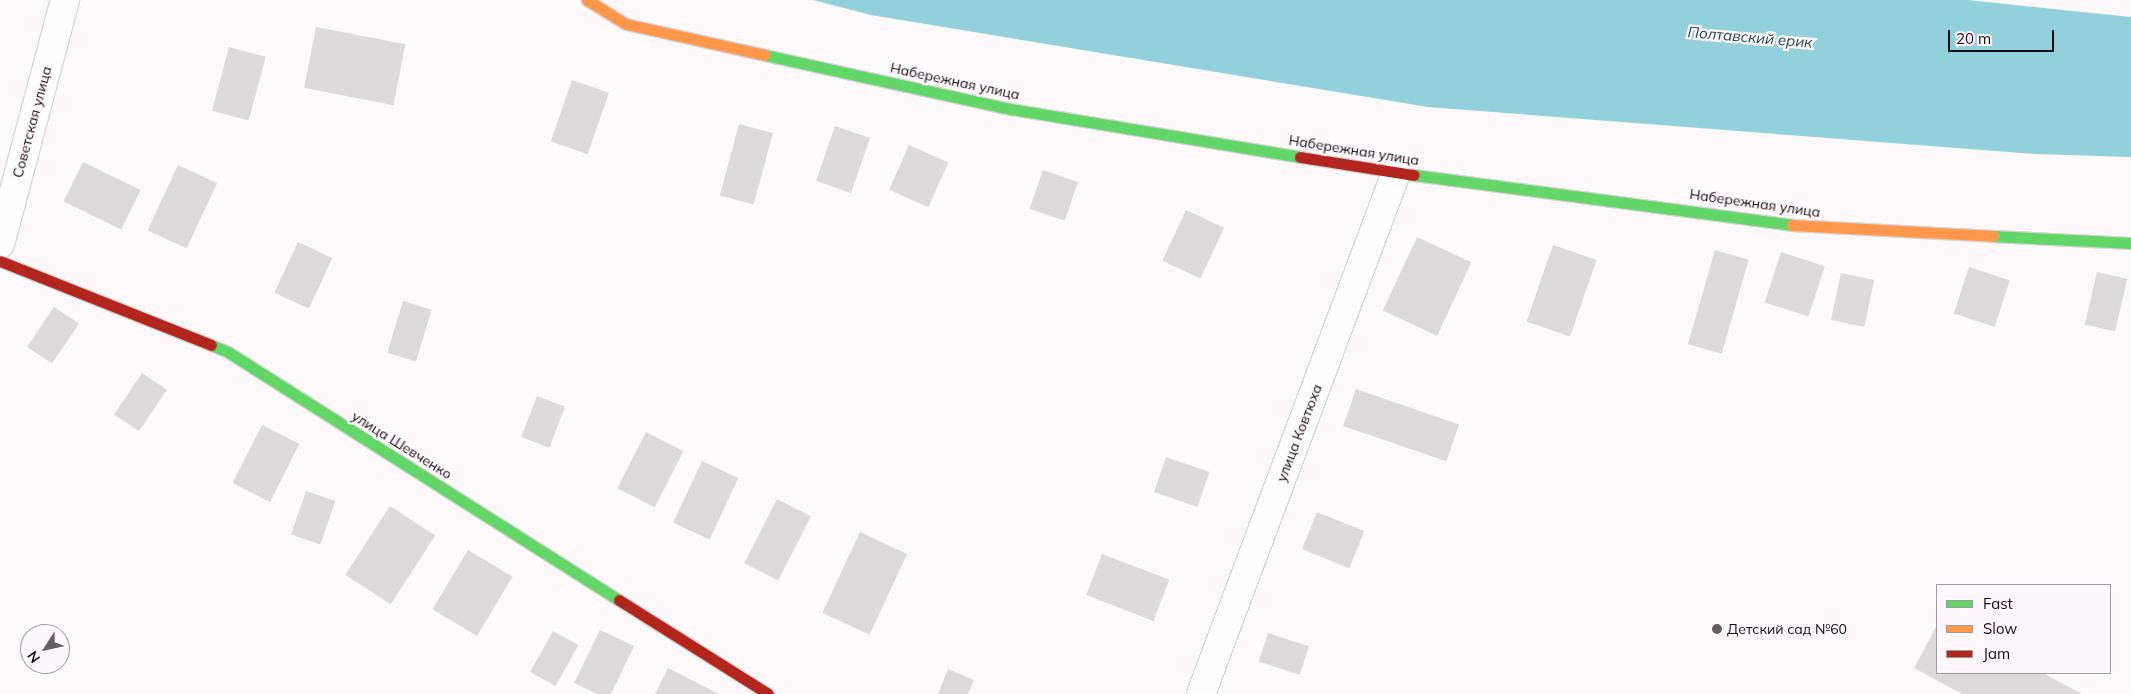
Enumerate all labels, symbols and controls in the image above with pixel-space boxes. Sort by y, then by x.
scale bar [1951,20,2057,52]
water label: Полтавский ерик [1687,23,1813,51]
text: 20 m [1956,29,1991,48]
street label: Набережная улица [889,59,1021,103]
street label: Советская улица [9,64,55,180]
street label: Набережная улица [1288,131,1420,169]
street label: Набережная улица [1689,186,1821,220]
street label: улица Ковтюха [1273,382,1325,484]
street label: улица Шевченко [349,407,455,483]
legend [1936,584,2111,674]
text: Fast [1983,594,2013,613]
text: Slow [1983,619,2017,638]
place label: Детский сад №60 [1727,621,1847,637]
marker: Детский сад №60 [1711,623,1723,635]
north arrow [20,624,70,674]
text: Jam [1983,644,2010,663]
text: N [23,648,44,667]

